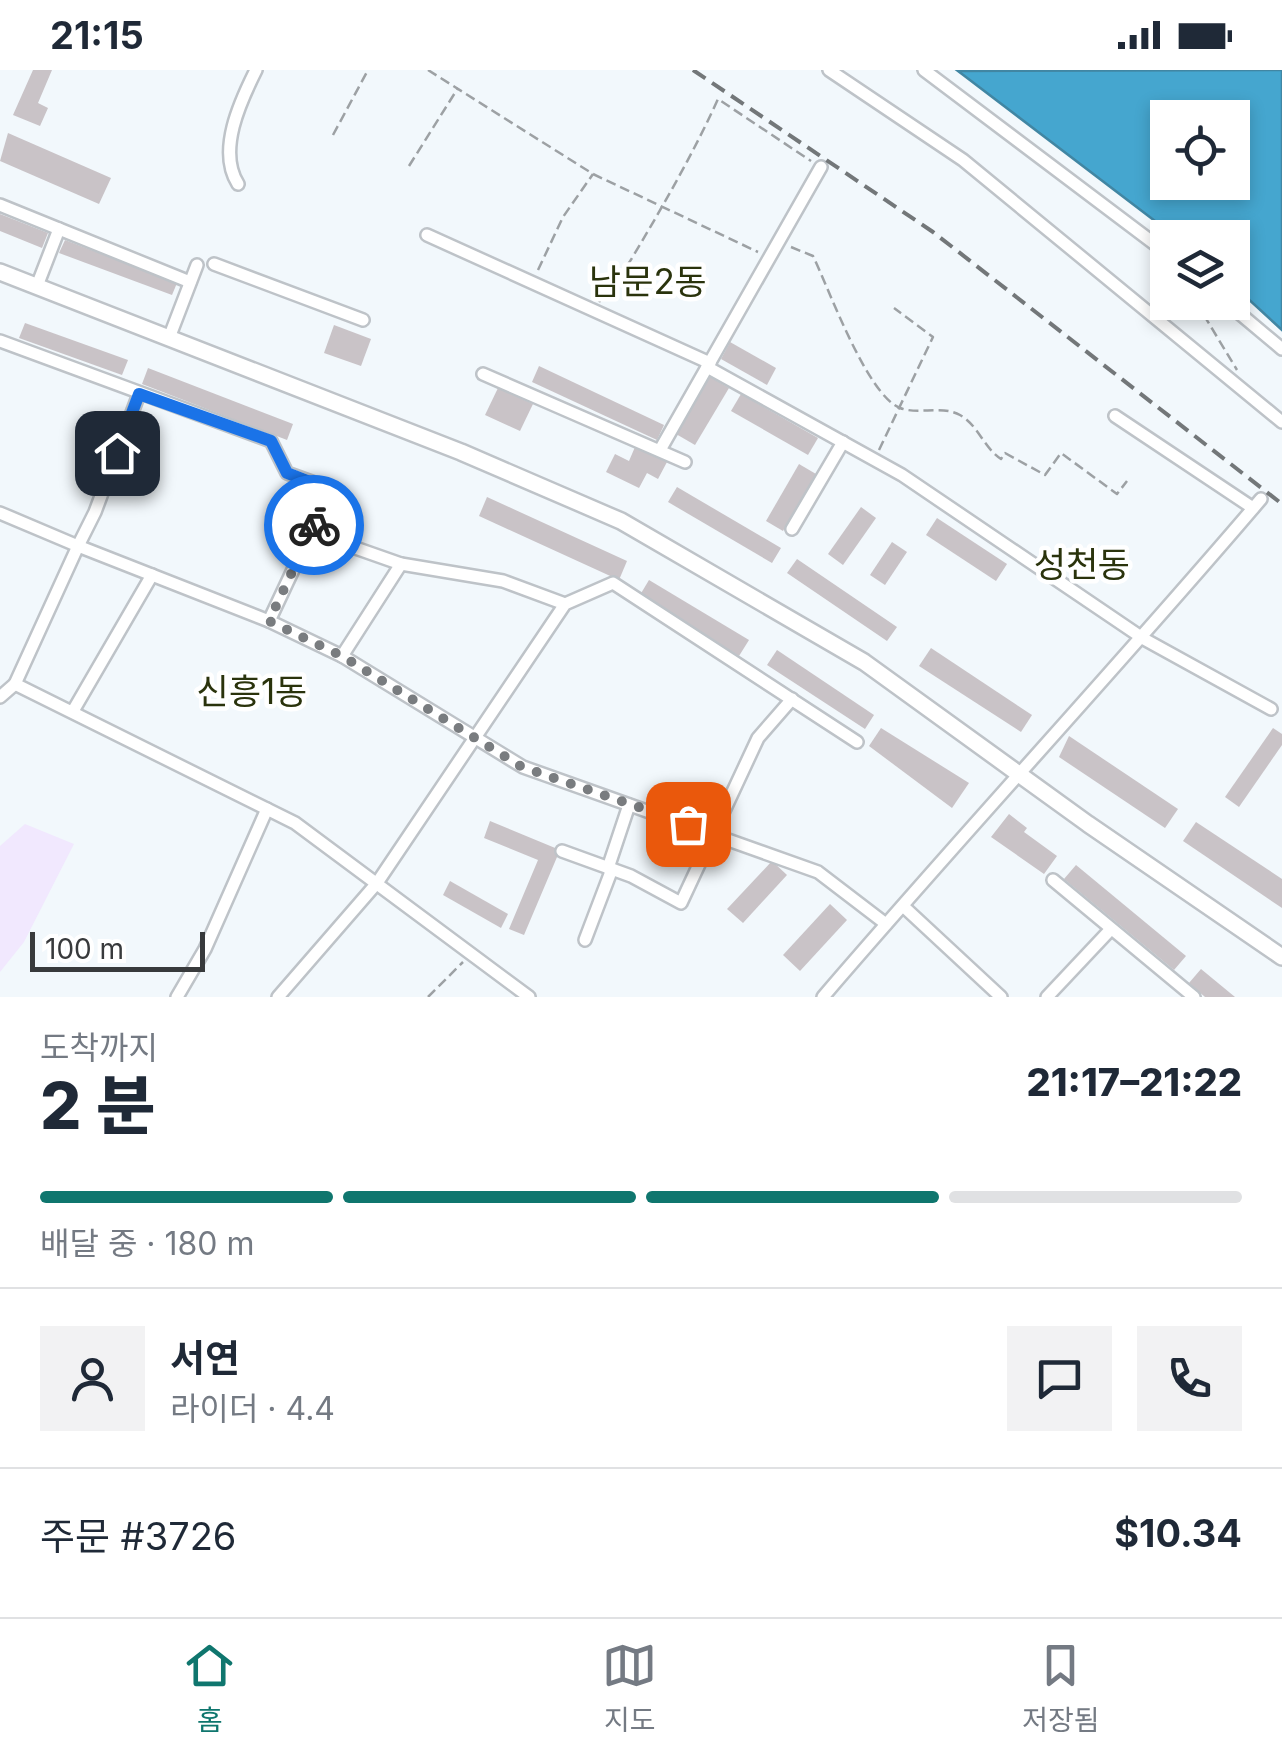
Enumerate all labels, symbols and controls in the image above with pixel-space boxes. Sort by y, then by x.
text: 21:15 [50,12,144,58]
map controls [1150,100,1250,320]
button: locate [1150,100,1250,200]
button: layers [1150,220,1250,320]
district label: 남문2동 [589,260,707,302]
pin [75,411,160,496]
icon: home [90,426,145,481]
courier [264,475,364,575]
icon: bike [287,498,342,553]
district label: 성천동 [1034,543,1130,585]
district label: 신흥1동 [197,670,307,712]
pin [646,782,731,867]
icon: bag [661,797,716,852]
scale bar [30,927,205,971]
text: 100 m [45,932,124,966]
text: 도착까지 [40,1028,158,1067]
text: 21:17–21:22 [1027,1059,1242,1105]
text: 2 분 [40,1066,155,1145]
text: 배달 중 · 180 m [40,1224,255,1263]
button: person [40,1326,145,1431]
button: chat [1007,1326,1112,1431]
button: phone [1137,1326,1242,1431]
text: 서연 [170,1335,240,1381]
text: 라이더 · 4.4 [170,1389,335,1428]
text: $10.34 [1114,1510,1242,1556]
text: 주문 #3726 [40,1513,236,1559]
tab: 홈 [182,1638,237,1738]
tab: 지도 [602,1638,657,1738]
tab: 저장됨 [1022,1638,1100,1738]

